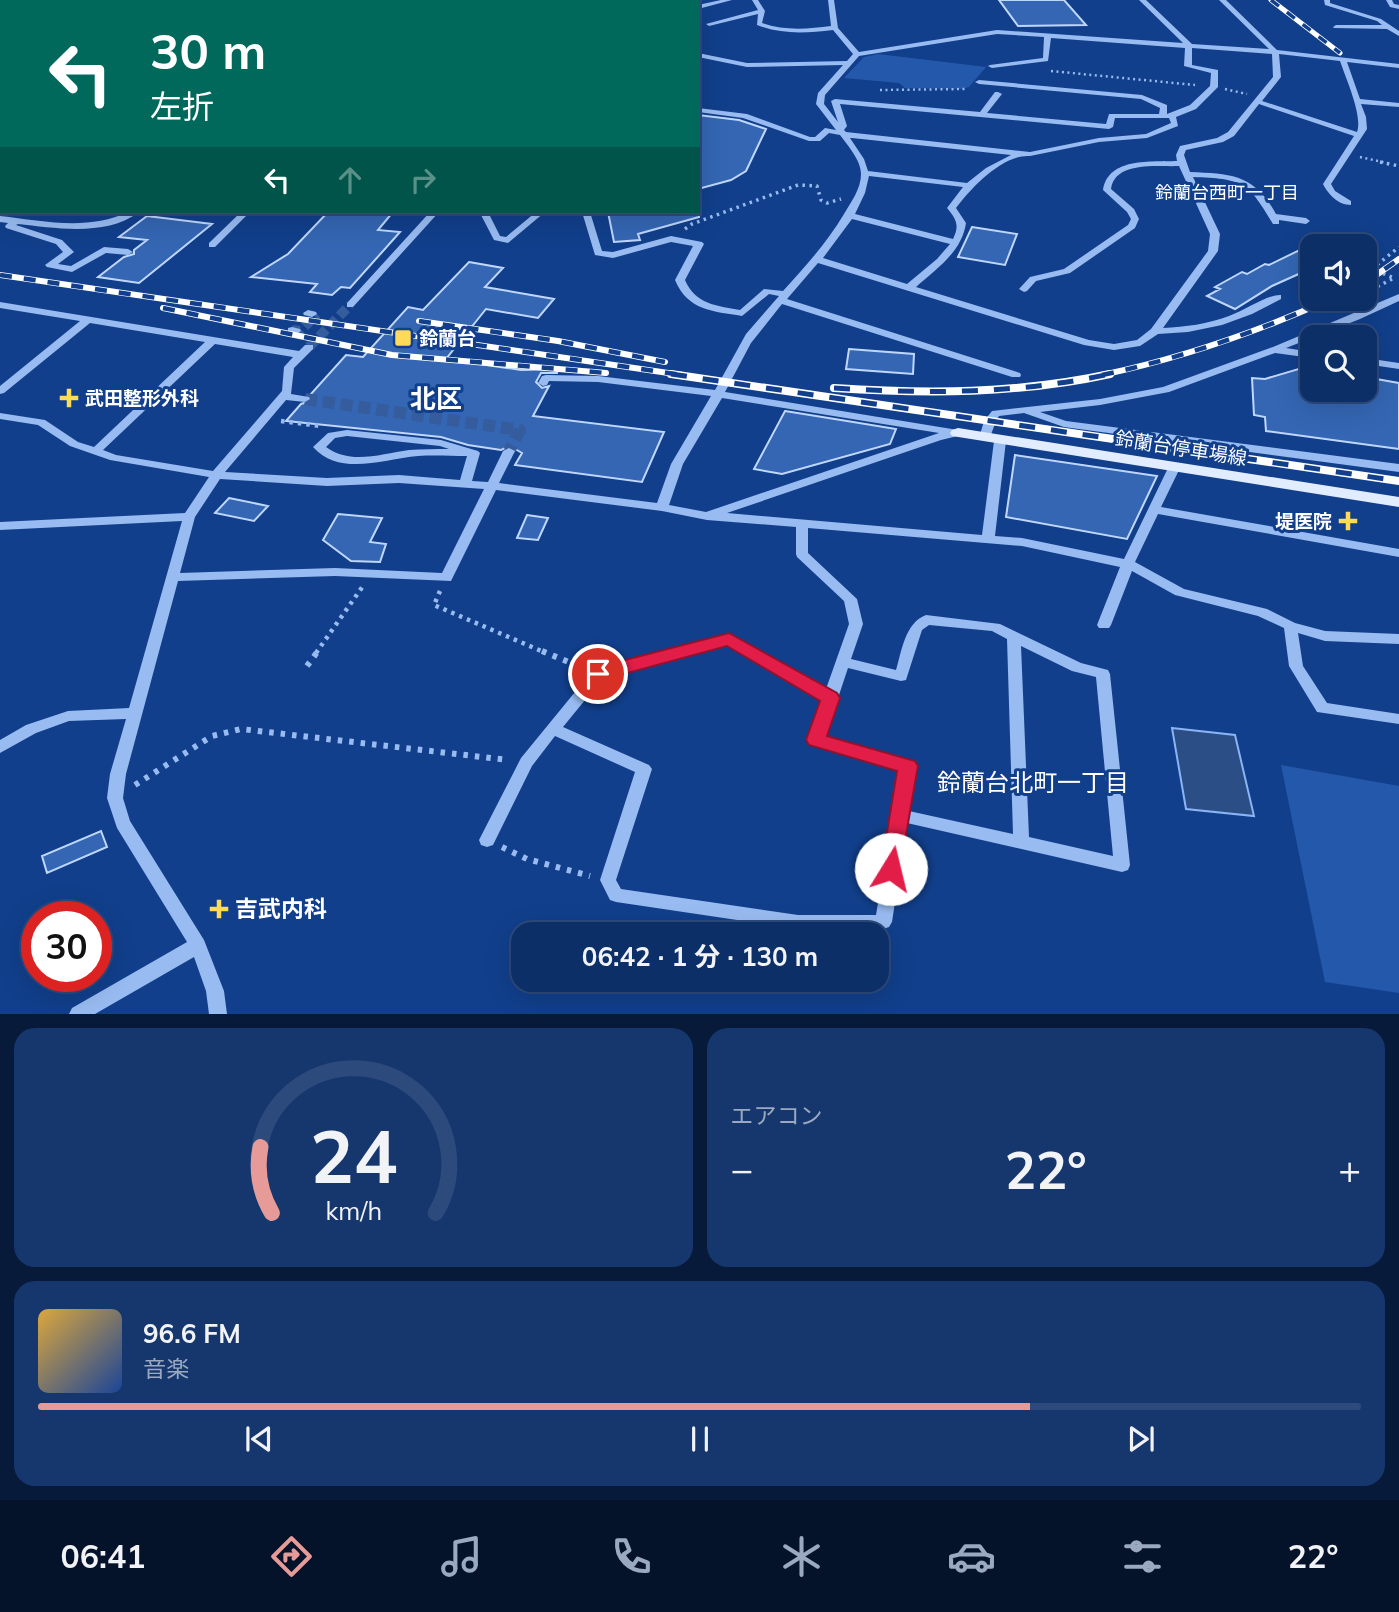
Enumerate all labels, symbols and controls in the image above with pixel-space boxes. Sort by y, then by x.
text: 30 m [150,20,266,81]
icon: left [35,28,126,119]
text: 左折 [150,86,214,126]
icon: left [258,161,296,199]
icon: ahead [331,161,369,199]
icon: right [404,161,442,199]
district label: 鈴蘭台西町一丁目 [1155,181,1299,204]
map controls [1300,234,1377,402]
button: sound [1300,234,1377,311]
button: search [1300,325,1377,402]
place label: 鈴蘭台 [419,326,476,350]
marker: 鈴蘭台 [393,328,413,348]
district label: 北区 [410,382,462,415]
place label: 武田整形外科 [85,386,199,410]
marker: 武田整形外科 [59,388,79,408]
street label: 鈴蘭台停車場線 [1113,426,1249,470]
place label: 堤医院 [1275,509,1332,533]
marker: 堤医院 [1338,511,1358,531]
pin [568,644,628,704]
icon: arrive [579,655,617,693]
district label: 鈴蘭台北町一丁目 [937,767,1129,797]
position arrow [854,832,928,906]
place label: 吉武内科 [235,894,327,923]
marker: 吉武内科 [209,899,229,919]
speed limit sign: 30 [21,901,112,992]
text: 06:42 · 1 分 · 130 m [582,940,818,973]
text: エアコン [731,1101,823,1130]
text: 24 [310,1111,397,1202]
text: 22° [1005,1137,1087,1202]
text: − [731,1145,753,1193]
text: + [1338,1145,1361,1193]
text: km/h [325,1195,382,1226]
text: 96.6 FM [143,1317,241,1350]
text: 音楽 [143,1354,189,1383]
icon: previous [240,1420,278,1458]
icon: pause [681,1420,719,1458]
icon: next [1122,1420,1160,1458]
icon: directions [267,1532,316,1581]
icon: music [437,1532,486,1581]
icon: phone [607,1532,656,1581]
icon: climate [777,1532,826,1581]
icon: car [947,1532,996,1581]
icon: filters [1118,1532,1167,1581]
text: 06:41 [61,1536,145,1576]
text: 22° [1288,1536,1338,1576]

